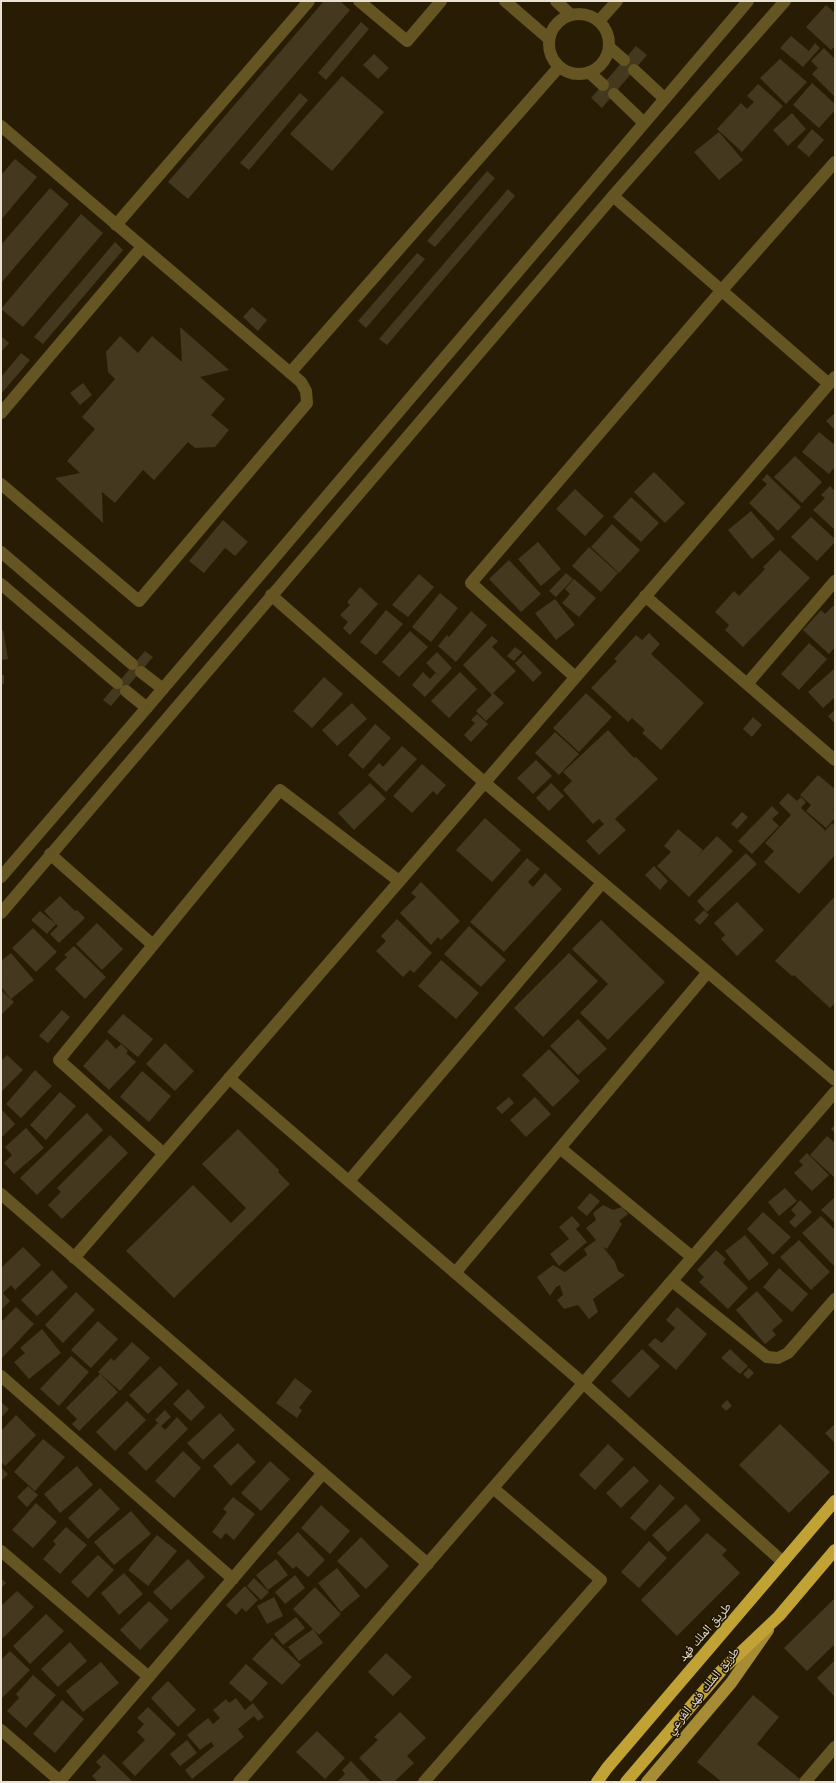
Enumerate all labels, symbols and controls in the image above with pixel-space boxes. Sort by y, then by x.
street label: طريق الملك فهد [675,1599,735,1665]
street label: طريق الملك فهد الفرعي [663,1644,743,1738]

